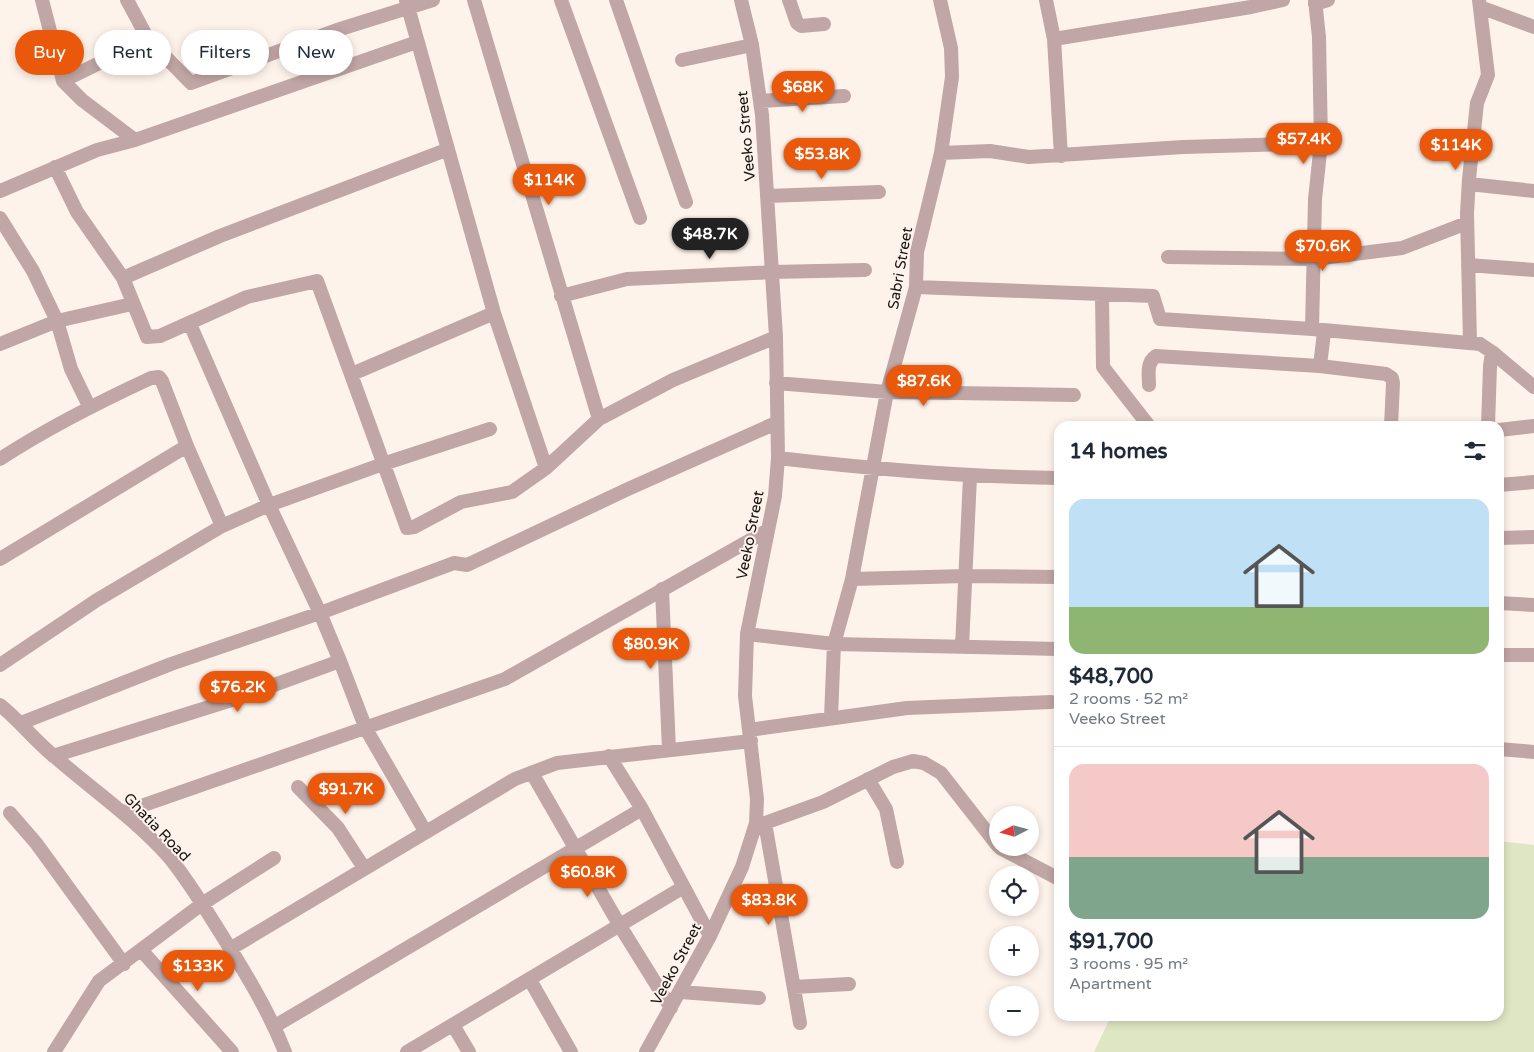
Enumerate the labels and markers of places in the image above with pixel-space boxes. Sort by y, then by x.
pin: $68K [773,70,833,113]
pin: $57.4K [1263,122,1345,165]
pin: $114K [1421,128,1491,171]
pin: $53.8K [781,138,863,180]
pin: $114K [514,164,584,206]
pin: $48.7K [669,218,751,260]
pin: $70.6K [1282,230,1364,272]
pin: $87.6K [883,364,965,407]
pin: $80.9K [610,628,692,670]
pin: $76.2K [197,670,279,713]
pin: $91.7K [305,772,387,815]
pin: $60.8K [547,856,629,898]
pin: $83.8K [728,884,810,926]
pin: $133K [163,950,233,992]

